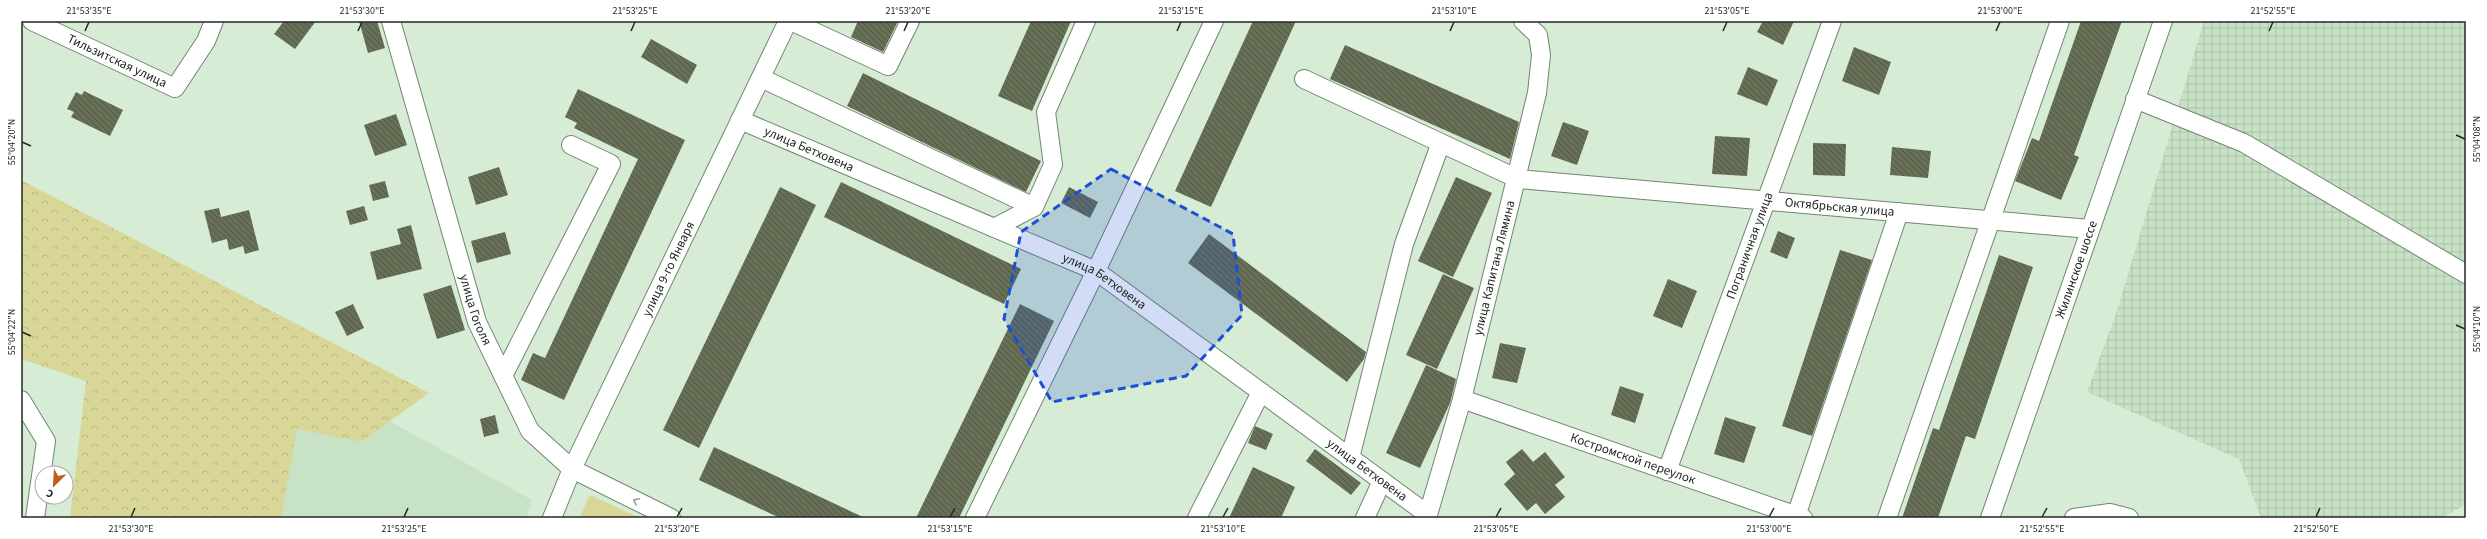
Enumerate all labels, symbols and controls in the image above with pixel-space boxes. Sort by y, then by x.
text: 21°53'35"E [66,4,112,18]
text: 21°53'30"E [339,4,385,18]
text: 21°53'25"E [612,4,658,18]
text: 21°53'20"E [885,4,931,18]
text: 21°53'15"E [1158,4,1204,18]
text: 21°53'10"E [1431,4,1477,18]
text: 21°53'05"E [1704,4,1750,18]
text: 21°53'00"E [1977,4,2023,18]
text: 21°52'55"E [2250,4,2296,18]
street label: Тильзитская улица [64,30,170,92]
text: 55°04'08"N [2470,116,2484,162]
text: 55°04'20"N [5,119,19,165]
street label: улица Бетховена [761,122,857,176]
street label: Пограничная улица [1722,190,1778,302]
street label: Октябрьская улица [1784,193,1895,221]
street label: улица Капитана Лямина [1469,199,1519,337]
street label: улица 9-го Января [638,218,699,320]
street label: Жилинское шоссе [2051,218,2102,321]
street label: улица Бетховена [1060,249,1150,314]
street label: улица Гоголя [455,272,496,349]
text: 55°04'10"N [2470,306,2484,352]
text: 55°04'22"N [5,309,19,355]
street label: Костромской переулок [1568,428,1699,489]
street label: улица Бетховена [1323,434,1411,506]
north arrow [34,465,74,505]
text: С [43,485,56,502]
one-way arrow [633,498,640,506]
text: 21°53'30"E [108,522,154,536]
text: 21°53'25"E [381,522,427,536]
text: 21°53'20"E [654,522,700,536]
text: 21°53'15"E [927,522,973,536]
text: 21°53'10"E [1200,522,1246,536]
text: 21°53'05"E [1473,522,1519,536]
text: 21°53'00"E [1746,522,1792,536]
text: 21°52'55"E [2019,522,2065,536]
text: 21°52'50"E [2293,522,2339,536]

